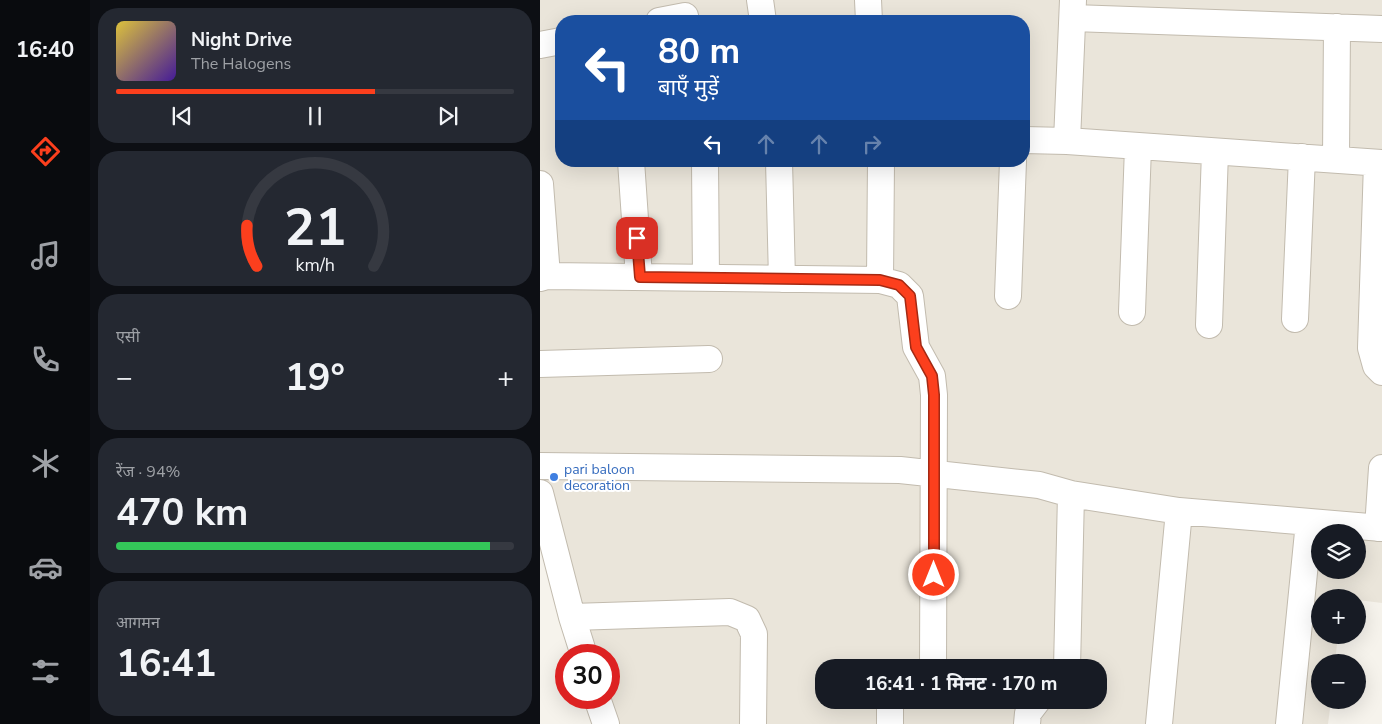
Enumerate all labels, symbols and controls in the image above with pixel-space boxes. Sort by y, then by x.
text: Night Drive [191,27,292,53]
text: 80 m [658,28,740,75]
text: 16:40 [16,35,74,65]
icon: left [575,35,640,100]
text: The Halogens [191,53,291,75]
text: बाएँ मुड़ें [658,73,719,103]
icon: previous [168,102,196,130]
icon: pause [301,102,329,130]
icon: next [434,102,462,130]
icon: left [699,130,727,158]
icon: ahead [752,130,780,158]
icon: ahead [805,130,833,158]
icon: right [858,130,886,158]
icon: directions [28,134,63,169]
text: 21 [284,192,346,263]
pin [616,217,658,259]
icon: arrive [623,224,651,252]
icon: music [28,238,63,273]
text: km/h [295,253,335,277]
text: एसी [116,326,140,348]
icon: phone [28,342,63,377]
text: 19° [285,352,345,403]
text: − [116,359,133,397]
text: + [497,359,514,397]
icon: climate [28,446,63,481]
place label: pari baloon decoration [564,460,635,495]
text: रेंज · 94% [116,461,180,483]
marker: pari baloon decoration [548,471,560,483]
text: 470 km [116,487,248,538]
map controls [1311,524,1366,709]
button: layers [1311,524,1366,579]
position arrow [907,548,959,600]
icon: car [28,550,63,585]
button: + [1311,589,1366,644]
text: आगमन [116,612,160,634]
text: 16:41 [116,638,217,689]
speed limit sign: 30 [555,644,620,709]
icon: filters [28,654,63,689]
button: − [1311,654,1366,709]
text: 16:41 · 1 मिनट · 170 m [865,671,1057,697]

